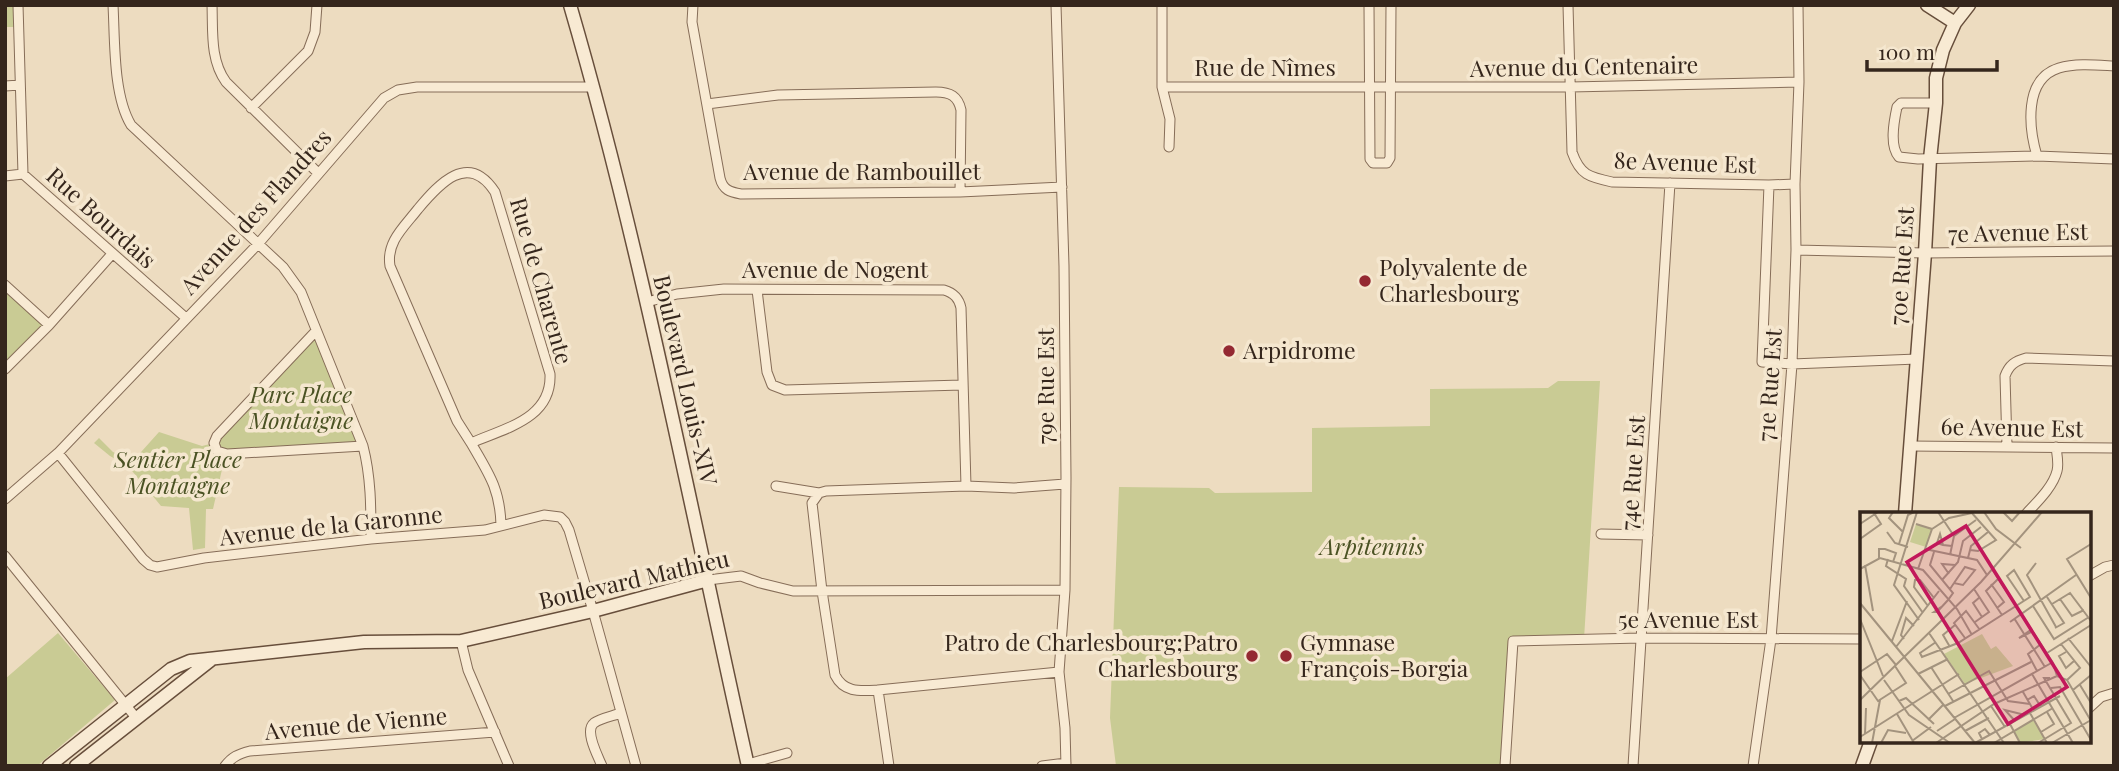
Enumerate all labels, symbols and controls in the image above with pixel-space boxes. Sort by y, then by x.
scale bar [1867,28,1996,72]
text: 100 m [1878,37,1935,65]
street label: Avenue du Centenaire [1469,48,1698,83]
street label: Rue de Nîmes [1194,51,1336,82]
street label: Avenue des Flandres [172,122,337,301]
street label: 8e Avenue Est [1613,144,1758,180]
street label: Avenue de Rambouillet [742,155,982,186]
street label: Rue Bourdais [41,159,163,274]
street label: Rue de Charente [504,194,581,368]
street label: 70e Rue Est [1881,205,1920,326]
street label: 7e Avenue Est [1948,215,2089,248]
place label: Polyvalente de Charlesbourg [1379,251,1528,308]
street label: Avenue de Nogent [741,253,929,284]
street label: Boulevard Louis-XIV [647,272,726,488]
marker: Polyvalente de Charlesbourg [1357,273,1373,289]
street label: 71e Rue Est [1749,326,1788,442]
street label: 79e Rue Est [1029,327,1060,444]
place label: Arpidrome [1242,334,1356,365]
marker: Arpidrome [1221,343,1237,359]
park label: Parc Place Montaigne [248,378,353,435]
street label: 6e Avenue Est [1941,410,2084,443]
street label: 74e Rue Est [1612,413,1651,532]
park label: Sentier Place Montaigne [113,443,242,500]
street label: Avenue de la Garonne [217,497,444,552]
inset map [1860,512,2091,743]
park label: Arpitennis [1318,530,1424,561]
street label: Boulevard Mathieu [535,542,732,616]
street label: 5e Avenue Est [1618,603,1759,634]
place label: Patro de Charlesbourg;Patro Charlesbourg [944,626,1238,683]
place label: Gymnase François-Borgia [1300,626,1469,683]
marker: Patro de Charlesbourg;Patro Charlesbourg [1244,648,1260,664]
marker: Gymnase François-Borgia [1278,648,1294,664]
street label: Avenue de Vienne [262,699,448,746]

